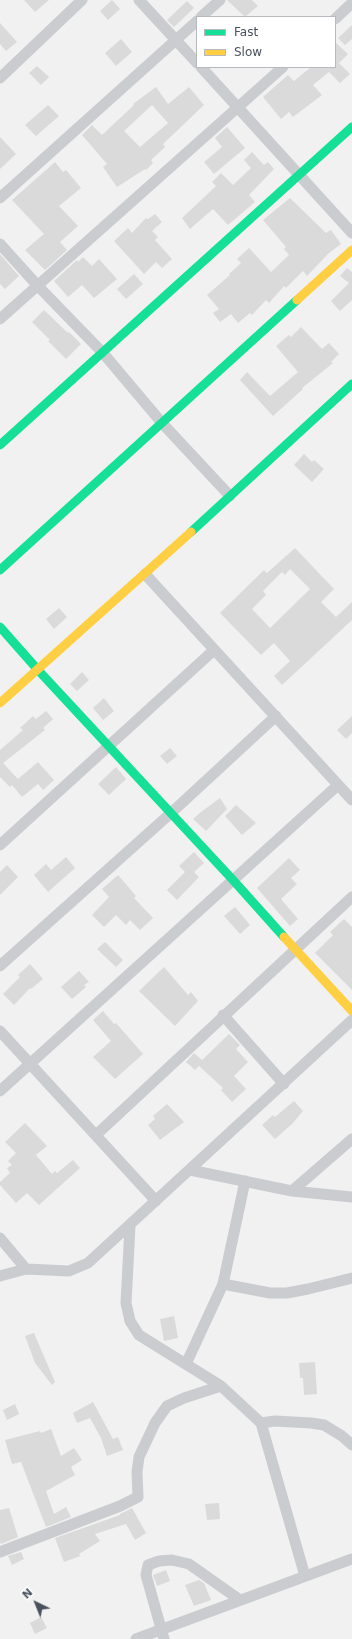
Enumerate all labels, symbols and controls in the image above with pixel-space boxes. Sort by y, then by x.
legend [196,16,336,68]
text: Fast [234,25,258,39]
text: Slow [234,45,262,59]
north arrow [16,1583,56,1623]
text: N [20,1586,35,1602]

